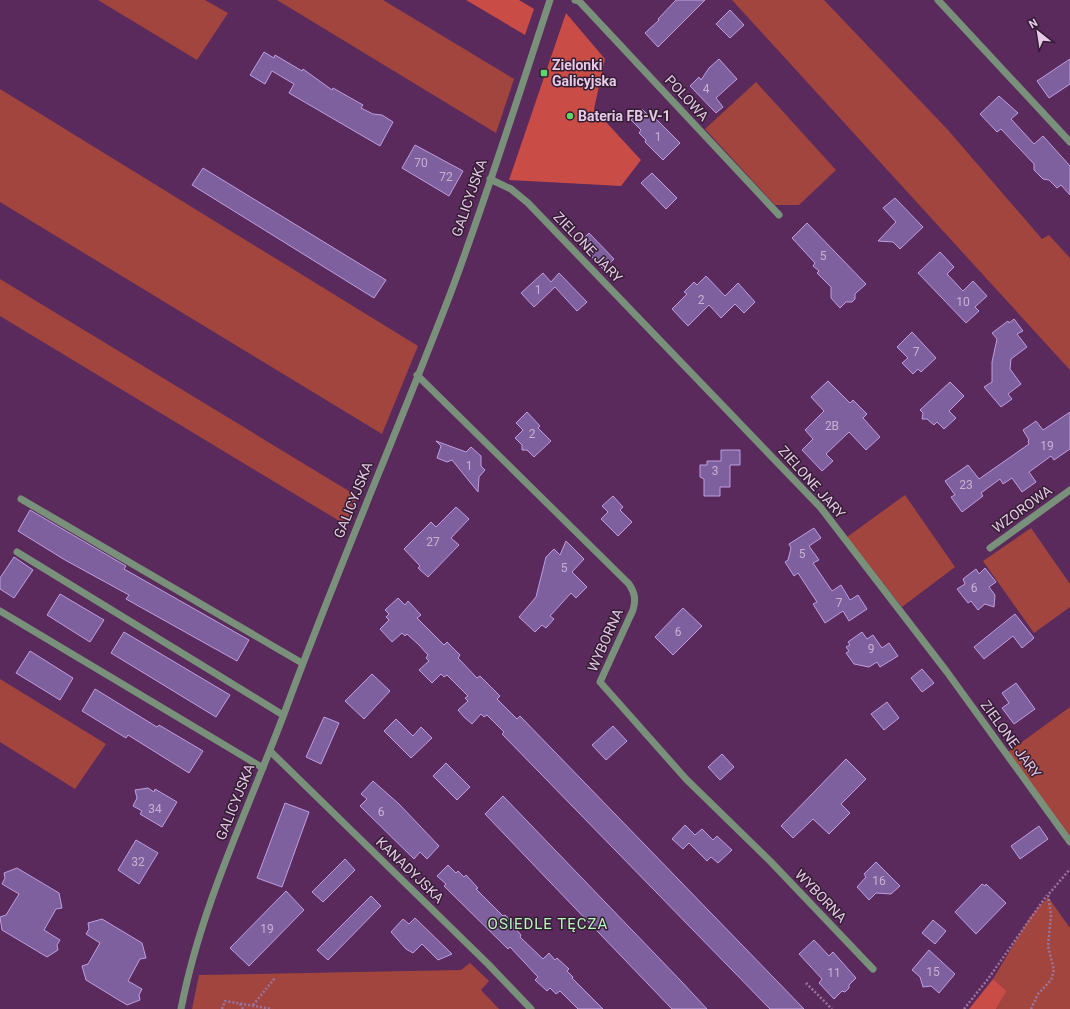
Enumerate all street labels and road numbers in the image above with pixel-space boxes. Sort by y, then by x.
street label: POLOWA [662,72,712,124]
street label: GALICYJSKA [448,157,490,239]
street label: ZIELONE JARY [550,208,626,286]
street label: ZIELONE JARY [775,443,849,522]
street label: GALICYJSKA [330,460,376,540]
street label: WZOROWA [989,482,1055,536]
street label: WYBORNA [584,606,626,674]
street label: ZIELONE JARY [978,697,1045,781]
street label: GALICYJSKA [212,762,258,842]
street label: KANADYJSKA [373,834,447,906]
street label: WYBORNA [792,866,850,926]

